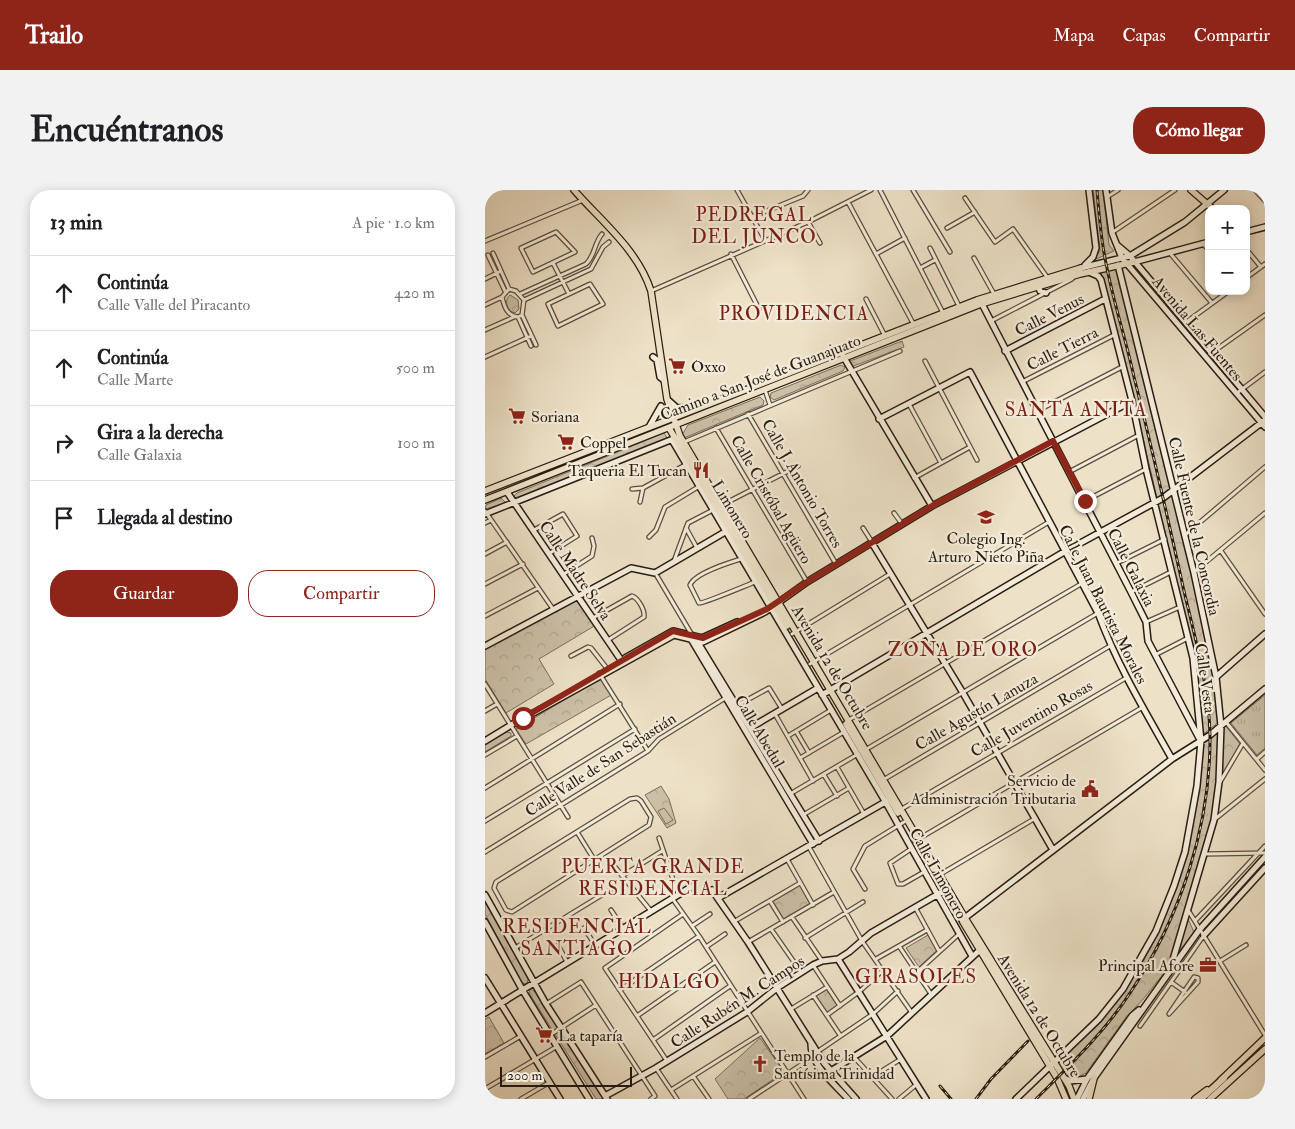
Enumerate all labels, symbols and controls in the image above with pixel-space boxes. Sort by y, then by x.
text: Trailo [25,20,83,51]
text: Mapa [1053,24,1095,47]
text: Capas [1123,24,1166,47]
text: Compartir [1194,24,1270,47]
button: Cómo llegar [1133,107,1265,154]
text: Encuéntranos [30,108,223,152]
district label: PEDREGAL DEL JUNCO [691,203,817,249]
map controls [1205,205,1250,295]
button: + [1205,205,1250,250]
text: 13 min [50,209,103,236]
text: A pie · 1.0 km [352,213,435,233]
button: − [1205,250,1250,295]
text: Continúa [97,271,168,295]
street label: Avenida Las Fuentes [1147,271,1247,385]
icon: ahead [50,279,78,307]
text: 420 m [394,283,435,303]
street label: Calle Venus [1012,289,1087,341]
text: Calle Valle del Piracanto [97,295,250,315]
district label: PROVIDENCIA [719,302,869,326]
street label: Calle Tierra [1023,322,1102,375]
street label: Camino a San José de Guanajuato [657,330,864,426]
text: Continúa [97,346,168,370]
icon: ahead [50,354,78,382]
supermarket icon: Oxxo [667,356,687,376]
place label: Oxxo [691,357,726,377]
text: 500 m [396,358,435,378]
text: Calle Marte [97,370,173,390]
district label: SANTA ANITA [1005,398,1147,422]
supermarket icon: Soriana [507,406,527,426]
place label: Soriana [531,407,580,427]
street label: Calle J. Antonio Torres [756,416,847,552]
text: Gira a la derecha [97,421,223,445]
icon: right [50,429,78,457]
supermarket icon: Coppel [556,432,576,452]
street label: Calle Cristóbal Agüero [726,432,816,568]
text: 100 m [397,433,435,453]
place label: Coppel [580,433,626,454]
street label: Calle Fuente de la Concordia [1164,435,1224,618]
text: Calle Galaxia [97,445,182,465]
restaurant icon: Taqueria El Tucan [691,460,711,480]
place label: Taqueria El Tucan [568,461,687,481]
street label: Limonero [707,477,757,543]
route end [1074,490,1097,513]
icon: arrive [50,504,78,532]
text: Llegada al destino [97,506,232,530]
school or university icon: Colegio Ing. Arturo Nieto Piña [976,507,996,527]
street label: Calle Madre Selva [535,517,616,624]
street label: Calle Juan Bautista Morales [1053,521,1152,688]
street label: Calle Galaxia [1103,525,1160,610]
place label: Colegio Ing. Arturo Nieto Piña [927,529,1045,567]
button: Guardar [50,570,238,617]
button: Compartir [248,570,435,617]
street label: Avenida 12 de Octubre [787,601,877,734]
district label: ZONA DE ORO [888,638,1038,662]
street label: Calle Vesta [1190,642,1220,715]
street label: Calle Agustín Lanuza [912,668,1042,755]
street label: Calle Juventino Rosas [967,676,1097,763]
street label: Calle Abedul [730,691,789,772]
route start [512,707,535,730]
street label: Calle Valle de San Sebastián [521,709,680,821]
place label: Servicio de Administración Tributaria [910,771,1076,809]
public building icon: Servicio de Administración Tributaria [1080,779,1100,799]
street label: Calle Limonero [905,825,971,923]
district label: PUERTA GRANDE RESIDENCIAL [561,855,745,901]
district label: RESIDENCIAL SANTIAGO [502,915,652,961]
street label: Avenida 12 de Octubre [993,949,1085,1081]
street label: Calle Rubén M. Campos [667,951,809,1054]
office icon: Principal Afore [1198,955,1218,975]
place label: Principal Afore [1098,956,1194,977]
district label: GIRASOLES [855,965,977,989]
district label: HIDALGO [618,970,720,994]
supermarket icon: La taparía [534,1025,554,1045]
place label: La taparía [558,1026,623,1047]
place label: Templo de la Santísima Trinidad [774,1046,894,1084]
church icon: Templo de la Santísima Trinidad [750,1054,770,1074]
scale bar [500,1064,633,1087]
text: 200 m [507,1067,542,1084]

